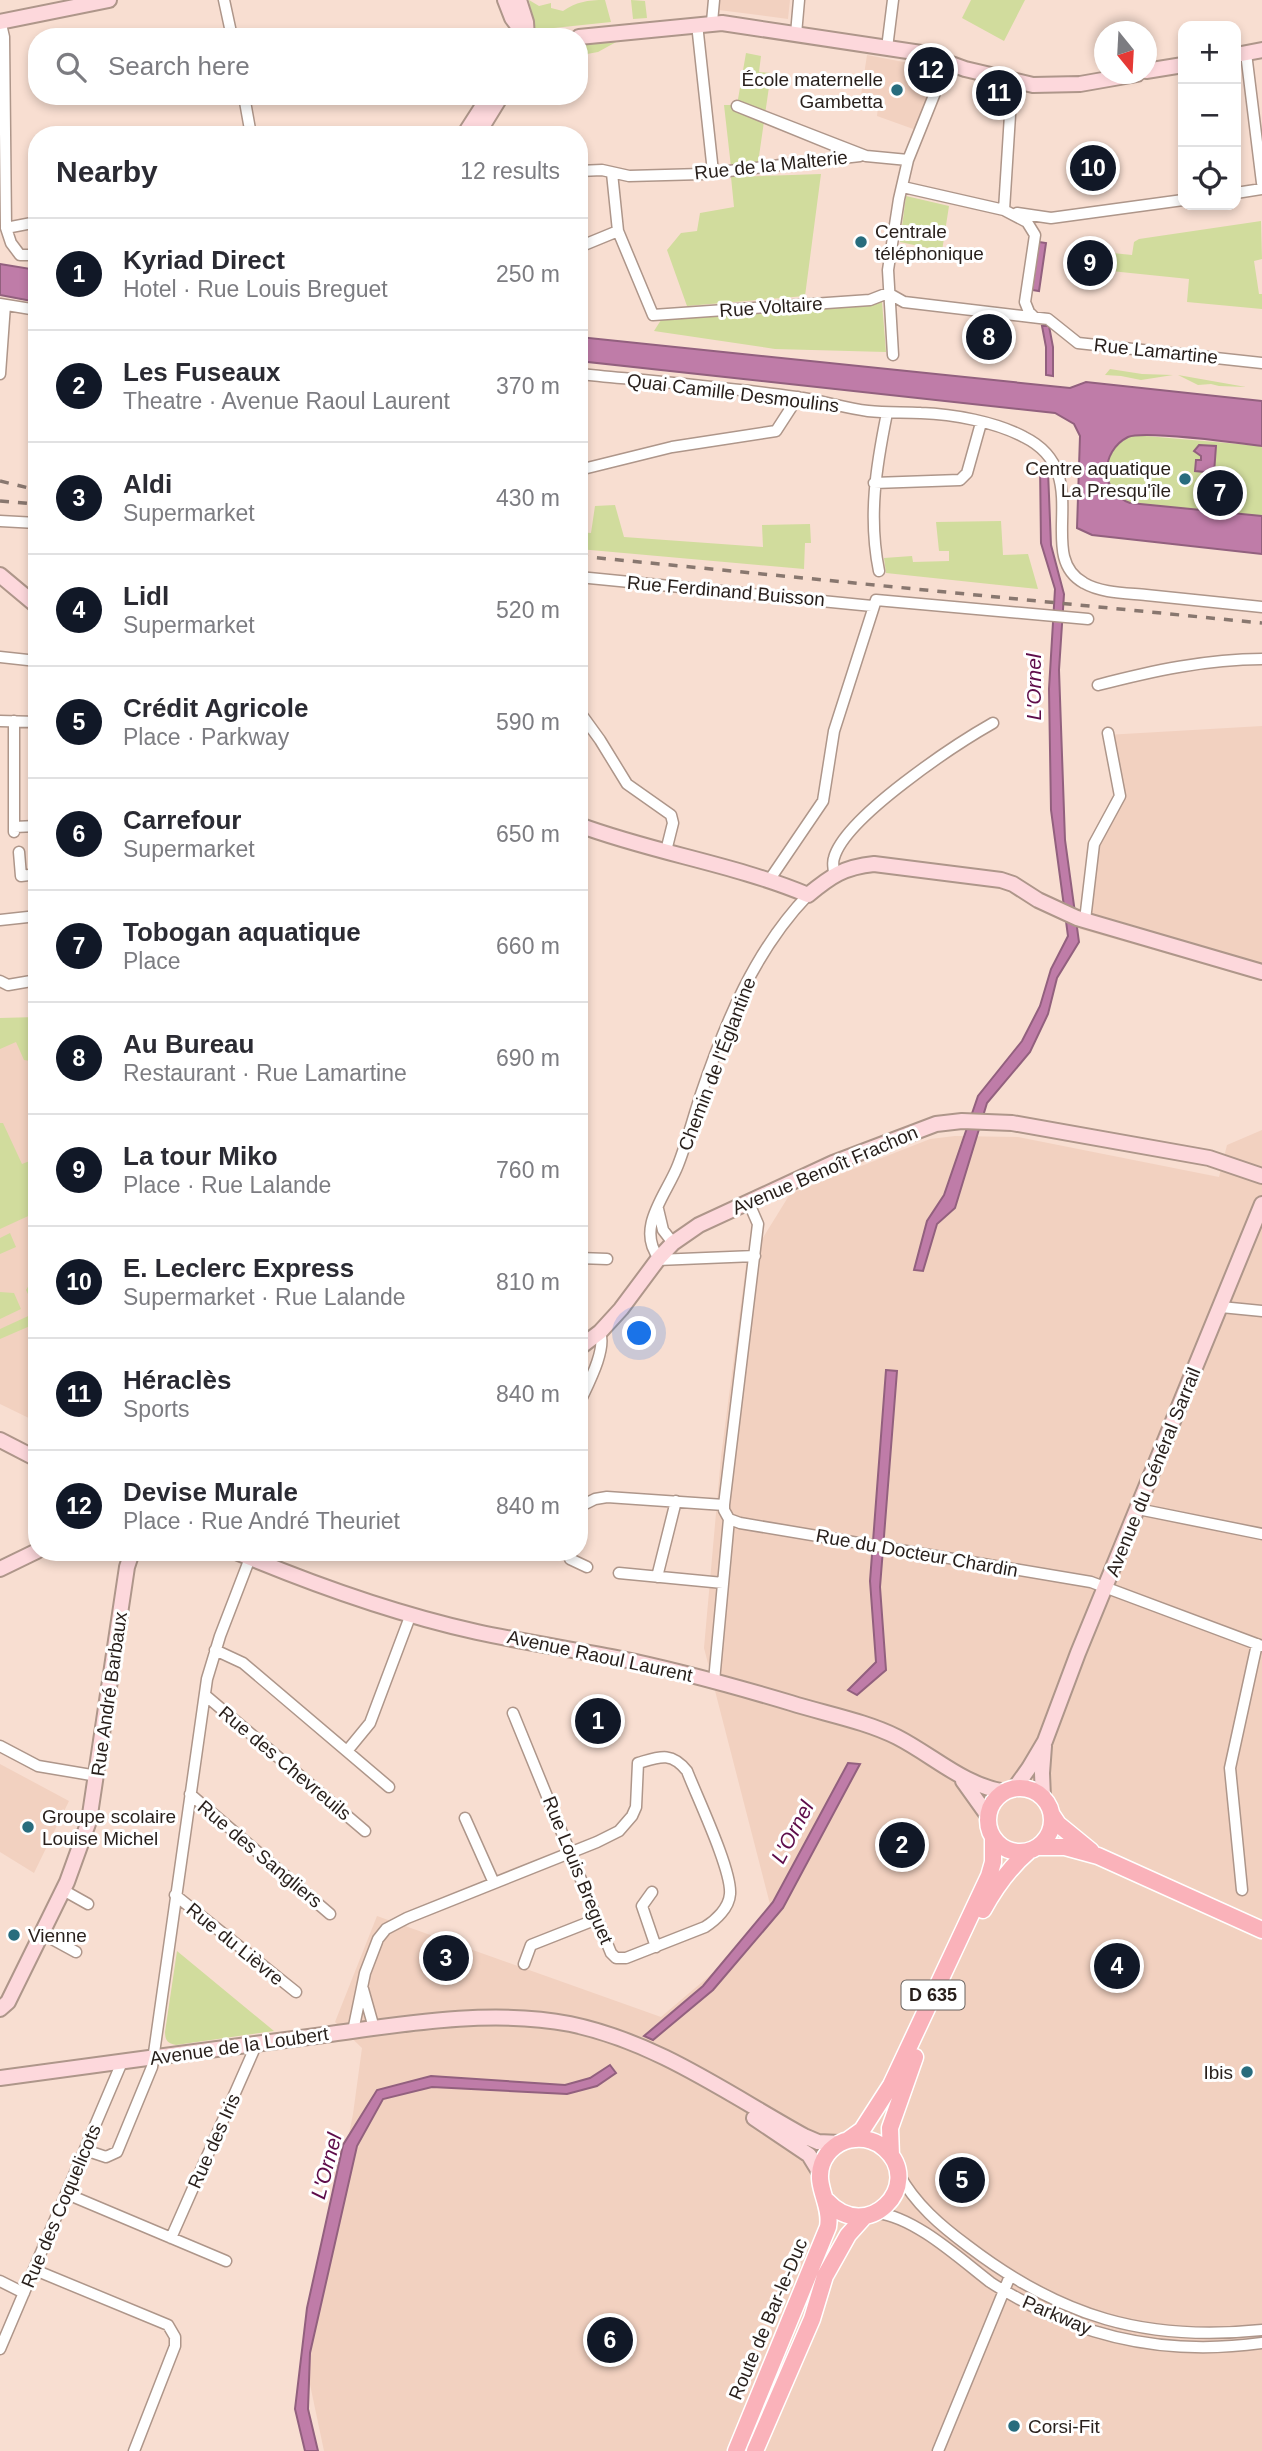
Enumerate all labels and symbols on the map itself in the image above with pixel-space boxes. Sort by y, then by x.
north arrow [1094,21,1157,84]
pin: 12 [908,44,954,96]
pin: 11 [976,67,1022,119]
place label: École maternelle Gambetta [741,69,883,112]
marker: École maternelle Gambetta [889,82,905,98]
pin: 10 [1070,142,1116,194]
street label: Rue de la Malterie [693,146,849,184]
place label: Centrale téléphonique [875,221,984,264]
marker: Centrale téléphonique [853,234,869,250]
pin: 9 [1067,237,1113,289]
street label: Rue Voltaire [719,293,823,321]
pin: 8 [966,311,1012,363]
street label: Rue Lamartine [1093,334,1219,368]
street label: Quai Camille Desmoulins [626,370,840,416]
place label: Centre aquatique La Presqu'île [1025,458,1171,501]
pin: 7 [1197,467,1243,519]
marker: Centre aquatique La Presqu'île [1177,471,1193,487]
street label: Rue Ferdinand Buisson [626,572,826,610]
water label: L'Ornel [1022,652,1045,721]
street label: Chemin de l'Églantine [674,974,760,1154]
street label: Avenue Benoît Frachon [729,1121,921,1219]
your location [622,1316,656,1350]
street label: Avenue du Général Sarrail [1101,1364,1205,1580]
street label: Rue du Docteur Chardin [814,1525,1020,1581]
street label: Rue André Barbaux [87,1610,131,1778]
street label: Avenue Raoul Laurent [506,1626,695,1686]
pin: 1 [575,1695,621,1747]
street label: Rue des Chevreuils [215,1702,355,1824]
street label: Rue Louis Breguet [539,1793,617,1948]
street label: Rue des Sangliers [194,1796,326,1912]
water label: L'Ornel [766,1796,819,1867]
place label: Groupe scolaire Louise Michel [42,1806,176,1849]
marker: Groupe scolaire Louise Michel [20,1819,36,1835]
pin: 2 [879,1819,925,1871]
street label: Rue du Lièvre [182,1899,288,1989]
place label: Vienne [28,1925,87,1946]
marker: Vienne [6,1927,22,1943]
pin: 3 [423,1932,469,1984]
pin: 4 [1094,1940,1140,1992]
road number: D 635 [902,1980,964,2010]
street label: Avenue de la Loubert [148,2023,330,2069]
place label: Ibis [1203,2062,1233,2083]
marker: Ibis [1239,2064,1255,2080]
street label: Rue des Iris [184,2090,244,2192]
street label: Rue des Coquelicots [17,2121,105,2291]
water label: L'Ornel [306,2129,346,2201]
pin: 5 [939,2154,985,2206]
street label: Route de Bar-le-Duc [724,2235,812,2403]
street label: Parkway [1019,2291,1095,2339]
pin: 6 [587,2314,633,2366]
place label: Corsi-Fit [1028,2416,1100,2437]
marker: Corsi-Fit [1006,2418,1022,2434]

